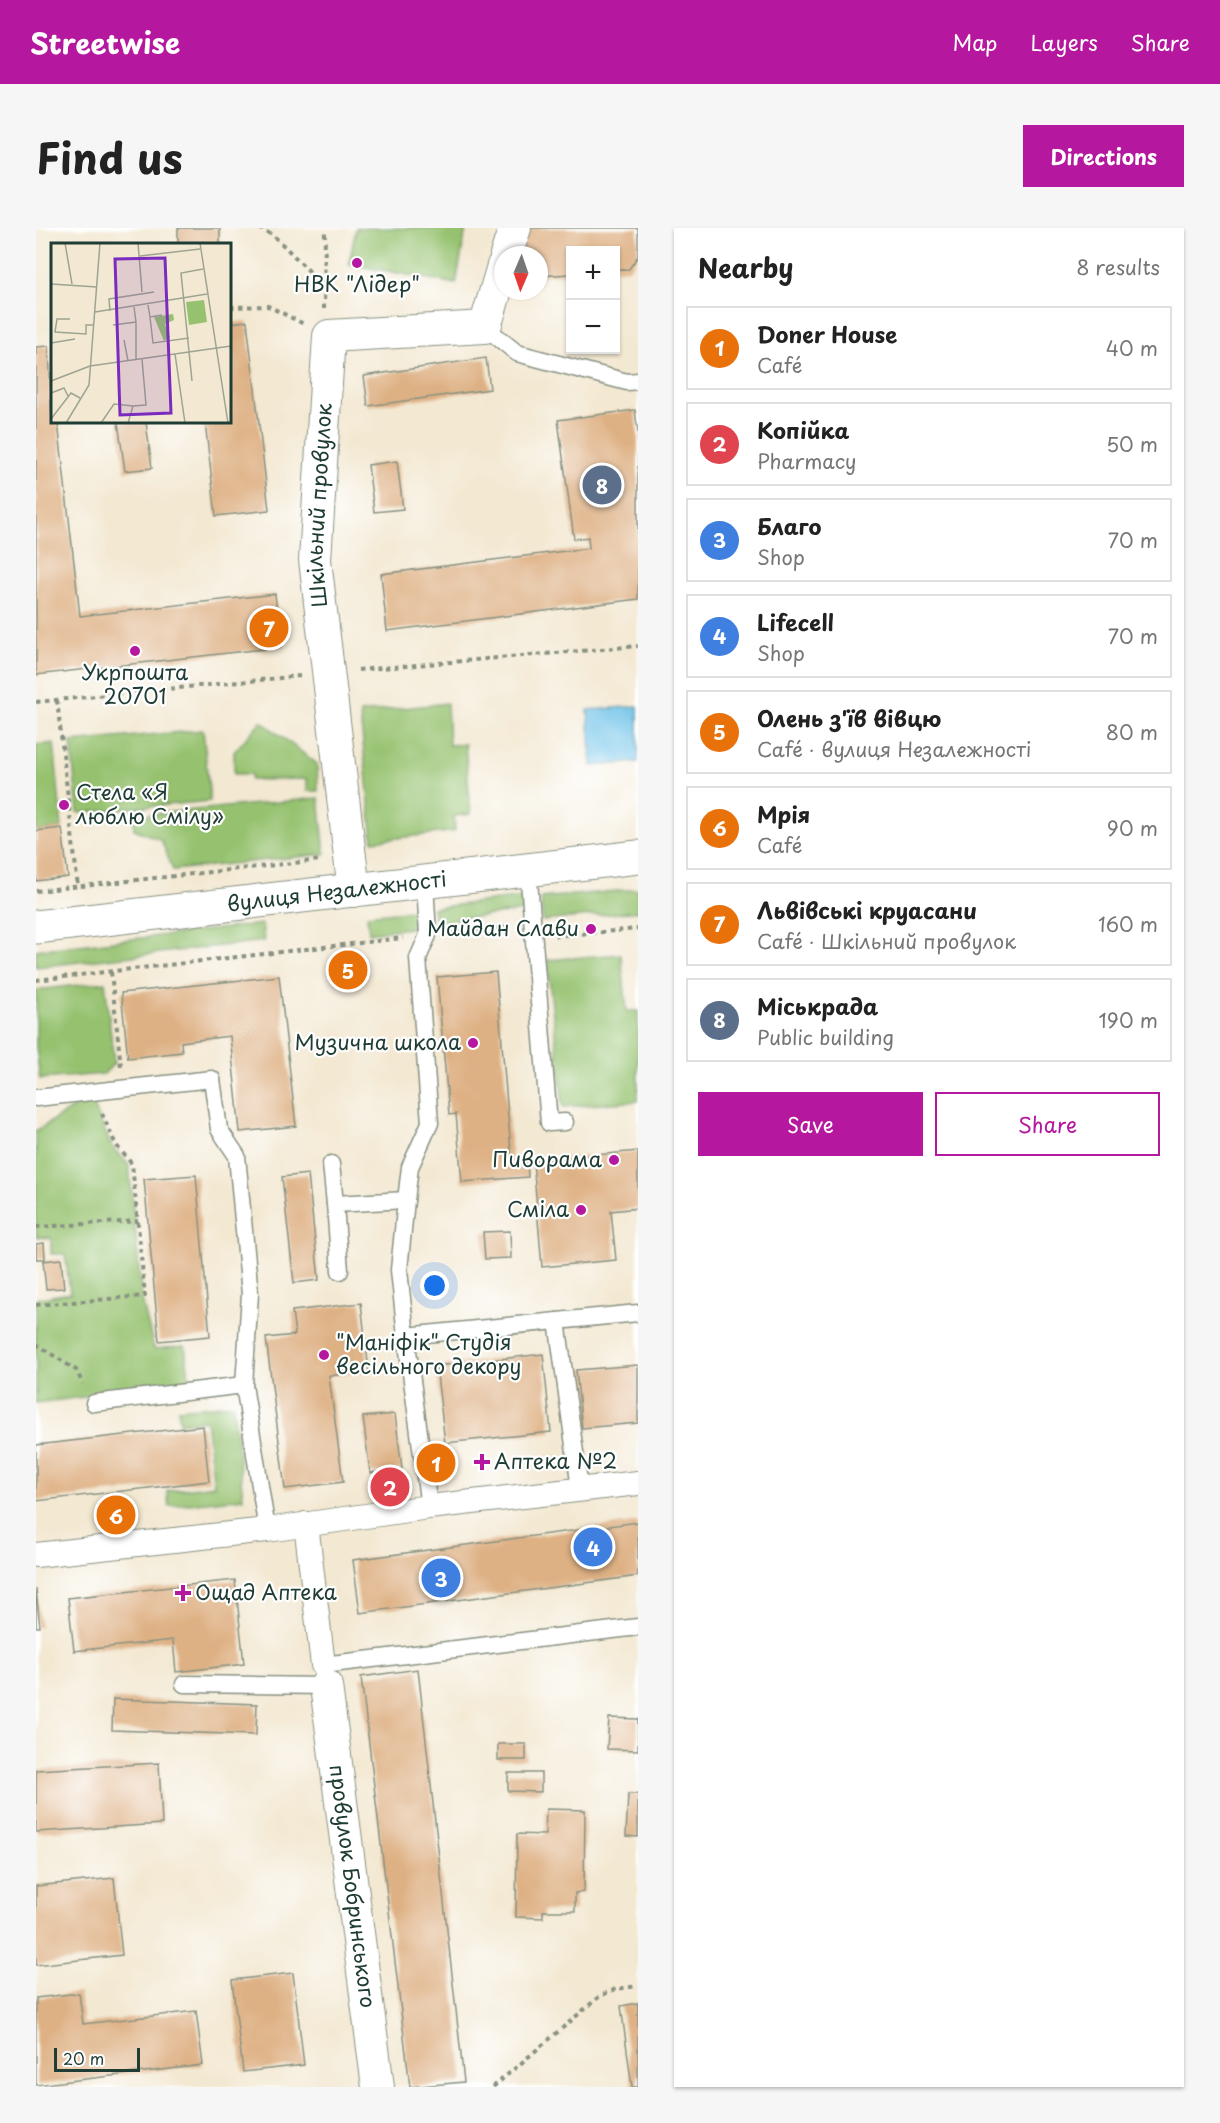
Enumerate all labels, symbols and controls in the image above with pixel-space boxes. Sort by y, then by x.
text: Streetwise [30,21,180,64]
text: Map [953,26,997,58]
text: Layers [1030,26,1098,58]
text: Share [1131,26,1190,58]
text: Find us [36,125,183,188]
button: Directions [1023,125,1184,187]
inset map [51,243,231,423]
north arrow [494,246,548,300]
map controls [566,246,620,354]
button: + [566,246,620,300]
text: Nearby [698,248,793,287]
text: 8 results [1076,252,1160,282]
marker: НВК "Лідер" [350,256,364,270]
place label: НВК "Лідер" [294,267,420,299]
button: − [566,300,620,354]
text: Doner House [757,317,897,350]
text: 1 [715,333,724,363]
text: 40 m [1106,333,1158,363]
text: Café [757,350,802,380]
street label: Шкільний провулок [297,402,339,609]
text: Копiйка [757,413,849,446]
text: 2 [712,429,727,459]
text: 50 m [1106,429,1158,459]
text: Pharmacy [757,446,857,476]
pin: 8 [582,462,622,508]
text: Благо [757,509,821,542]
text: 3 [713,525,726,555]
text: 70 m [1108,525,1158,555]
text: Shop [757,542,805,572]
text: Lifecell [757,605,834,638]
pin: 7 [250,606,288,650]
text: 4 [713,621,726,651]
text: 70 m [1108,621,1158,651]
text: Shop [757,638,805,668]
marker: Укрпошта 20701 [128,644,142,658]
place label: Укрпошта 20701 [82,655,189,711]
text: Олень з'їв вівцю [757,701,941,734]
text: 5 [713,717,726,747]
text: 80 m [1106,717,1158,747]
text: Café · вулиця Незалежності [757,734,1031,764]
place label: Стела «Я люблю Смілу» [75,775,224,831]
text: Мрія [757,797,810,830]
marker: Стела «Я люблю Смілу» [57,798,71,812]
text: 6 [712,813,727,843]
text: 90 m [1107,813,1158,843]
text: Café [757,830,802,860]
street label: вулиця Незалежності [225,861,448,919]
text: Львівські круасани [757,893,977,926]
text: 7 [714,909,725,939]
text: 160 m [1098,909,1158,939]
place label: Майдан Слави [427,911,579,943]
marker: Майдан Слави [584,922,598,936]
text: Café · Шкільний провулок [757,926,1016,956]
pin: 5 [328,948,368,992]
text: Міськрада [757,989,878,1022]
text: 8 [713,1005,726,1035]
text: 190 m [1099,1005,1158,1035]
text: Public building [757,1022,894,1052]
place label: Музична школа [294,1025,461,1057]
marker: Музична школа [466,1036,480,1050]
button: Save [698,1092,923,1156]
button: Share [935,1092,1160,1156]
place label: Пиворама [492,1142,603,1174]
marker: Пиворама [607,1153,621,1167]
place label: Сміла [507,1192,569,1224]
marker: Сміла [574,1203,588,1217]
your location [420,1271,449,1300]
place label: "Маніфік" Студія весільного декору [336,1325,521,1381]
marker: "Маніфік" Студія весільного декору [317,1348,331,1362]
pin: 1 [416,1440,456,1486]
place label: Аптека №2 [494,1444,617,1476]
marker: Аптека №2 [475,1455,489,1469]
pin: 2 [370,1464,410,1510]
pin: 6 [96,1492,136,1538]
pin: 4 [574,1524,612,1570]
pin: 3 [422,1556,460,1600]
place label: Ощад Аптека [195,1575,337,1607]
marker: Ощад Аптека [176,1586,190,1600]
street label: провулок Бобринського [322,1762,386,2010]
scale bar [54,2045,140,2072]
text: 20 m [63,2046,104,2070]

